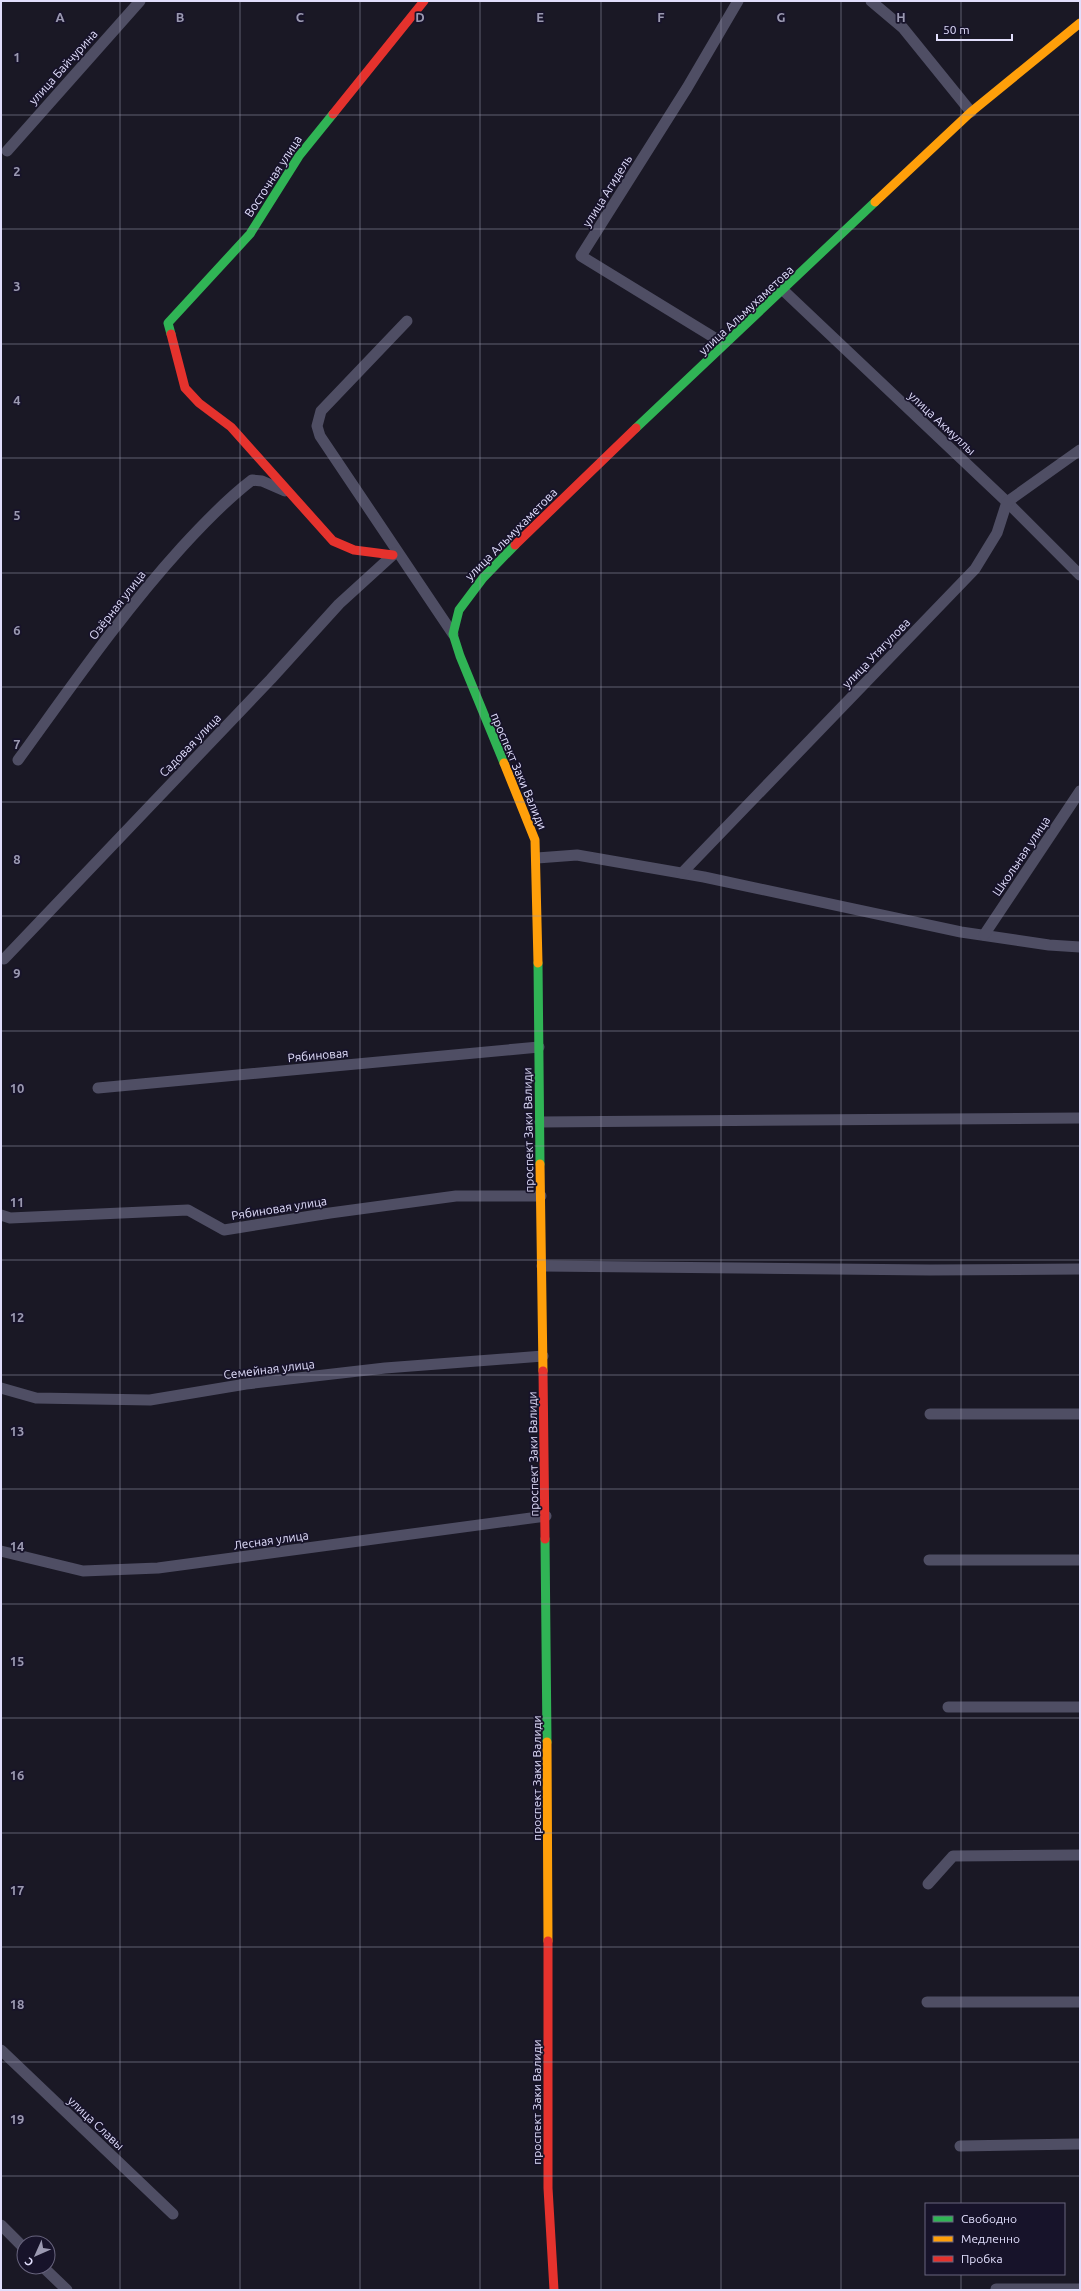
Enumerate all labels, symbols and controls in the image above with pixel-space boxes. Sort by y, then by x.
text: A [55,10,65,24]
text: B [176,10,185,24]
text: C [296,10,305,24]
text: D [415,10,425,24]
text: E [536,10,544,24]
text: F [657,10,665,24]
text: G [777,10,786,24]
text: H [896,10,906,24]
scale bar [937,16,1012,42]
text: 50 m [943,23,970,36]
street label: улица Байчурина [26,27,100,107]
text: 1 [13,50,21,64]
street label: Восточная улица [242,133,304,219]
street label: улица Агидель [580,153,634,229]
text: 2 [13,164,21,178]
street label: улица Альмухаметова [696,263,796,357]
text: 3 [13,279,21,293]
street label: улица Акмуллы [906,389,978,457]
text: 4 [13,393,21,407]
street label: улица Альмухаметова [462,485,560,583]
text: 5 [13,508,21,522]
street label: Озёрная улица [86,568,148,642]
street label: улица Утягулова [839,616,913,690]
text: 6 [13,623,21,637]
street label: Садовая улица [157,711,223,779]
street label: проспект Заки Валиди [489,711,549,831]
text: 7 [13,737,21,751]
street label: Школьная улица [990,814,1052,898]
text: 8 [13,852,21,866]
text: 9 [13,966,21,980]
street label: Рябиновая [287,1046,349,1064]
street label: проспект Заки Валиди [520,1067,536,1193]
text: 10 [10,1081,24,1095]
street label: Рябиновая улица [230,1194,328,1222]
text: 11 [10,1195,24,1209]
text: 12 [10,1310,24,1324]
street label: Семейная улица [223,1357,315,1381]
street label: проспект Заки Валиди [525,1391,541,1517]
text: 13 [10,1424,24,1438]
street label: Лесная улица [233,1528,309,1552]
text: 14 [10,1539,24,1553]
text: 15 [10,1654,24,1668]
street label: проспект Заки Валиди [530,1715,543,1841]
text: 16 [10,1768,24,1782]
text: 17 [10,1883,24,1897]
text: 18 [10,1997,24,2011]
street label: проспект Заки Валиди [530,2039,543,2165]
street label: улица Славы [65,2094,127,2152]
text: 19 [10,2112,24,2126]
legend [925,2203,1065,2275]
text: Свободно [961,2212,1017,2225]
text: Медленно [961,2232,1020,2245]
north arrow [16,2235,56,2275]
text: Пробка [961,2252,1003,2265]
text: С [22,2255,36,2269]

